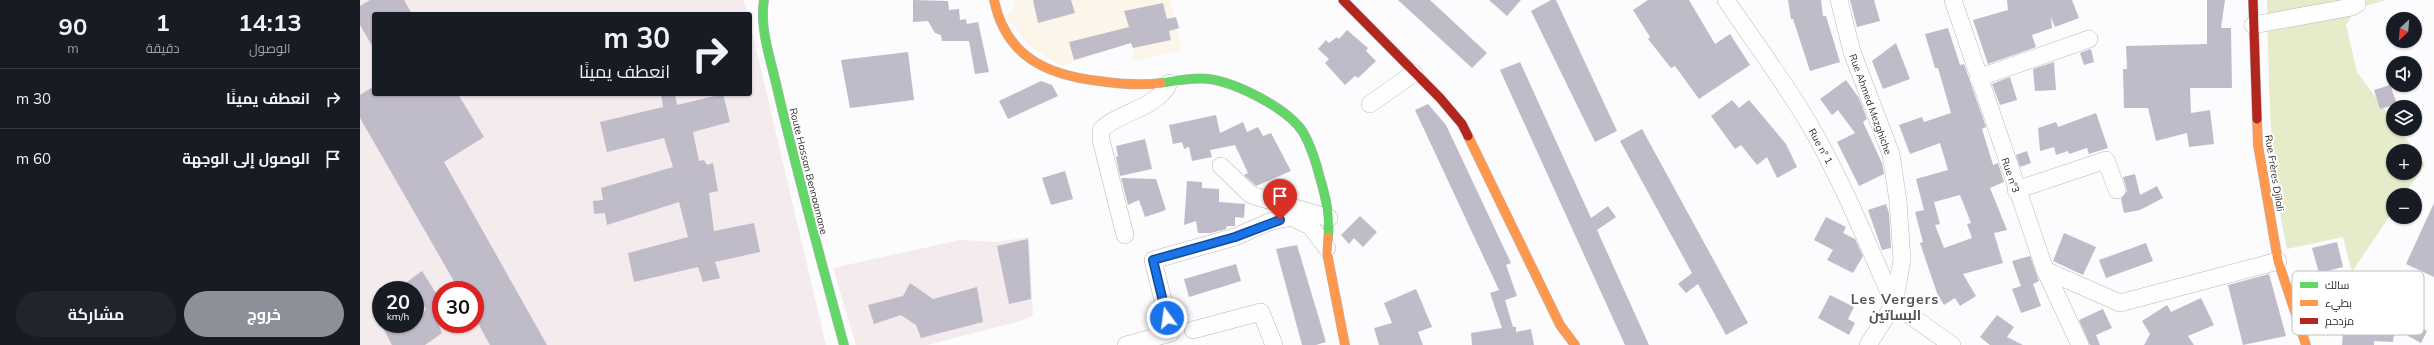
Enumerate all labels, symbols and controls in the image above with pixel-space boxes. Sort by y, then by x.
text: 1 [155,7,170,37]
text: 14:13 [238,7,302,37]
text: 90 [58,11,87,41]
north arrow [2386,12,2422,48]
map controls [2386,12,2422,224]
text: 30 m [604,20,670,55]
icon: right [684,28,736,80]
text: m [67,40,79,56]
text: دقيقة [146,40,180,56]
text: الوصول [249,40,290,56]
street label: Rue Ahmed Mezghiche [1846,52,1895,156]
button: sound [2386,56,2422,92]
text: انعطف يمينًا [579,60,670,83]
icon: right [322,88,344,110]
text: 30 m [16,89,51,108]
text: انعطف يمينًا [226,89,310,108]
button: layers [2386,100,2422,136]
street label: Route Hassan Bennaamane [786,107,831,236]
street label: Rue n° 1 [1806,126,1836,166]
street label: Rue Frères Djilali [2262,134,2287,212]
button: + [2386,144,2422,180]
icon: arrive [322,148,344,170]
text: 60 m [16,149,51,168]
text: الوصول إلى الوجهة [182,149,310,168]
street label: Rue n°3 [1999,156,2023,194]
pin [1263,179,1297,220]
icon: arrive [1269,185,1291,207]
button: − [2386,188,2422,224]
legend [2292,271,2424,335]
text: سالك [2325,278,2349,292]
speed limit sign: 30 [432,281,484,333]
text: 20 [386,289,410,314]
district label: Les Vergers البساتين [1851,290,1939,324]
button: مشاركة [16,291,176,337]
button: خروج [184,291,344,337]
text: بطيء [2325,296,2352,312]
position arrow [1146,297,1188,339]
text: km/h [387,310,409,323]
text: مزدحم [2325,314,2354,329]

